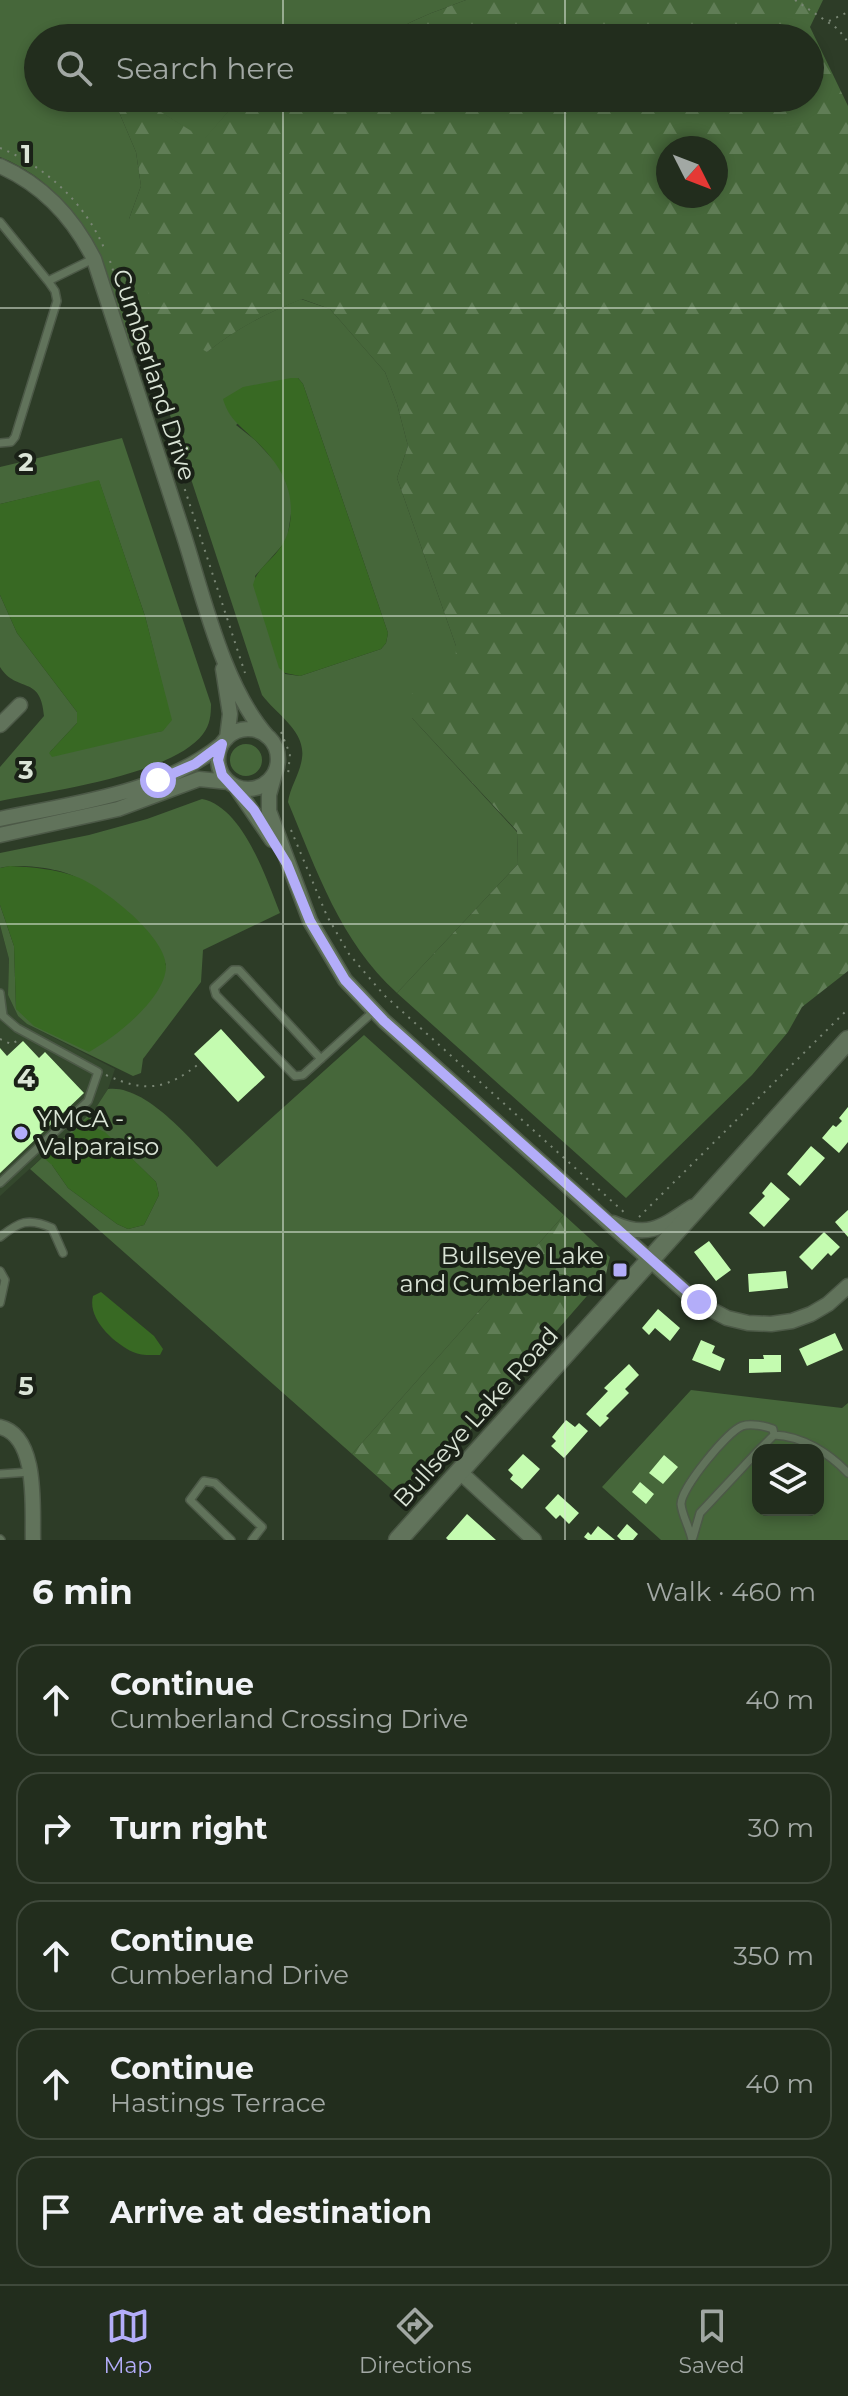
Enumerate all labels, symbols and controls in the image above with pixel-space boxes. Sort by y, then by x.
search box [24,24,824,112]
icon: search [52,46,96,90]
text: Search here [116,50,294,87]
north arrow [656,136,728,208]
text: 1 [21,138,31,170]
street label: Cumberland Drive [107,265,202,484]
text: 2 [18,446,34,478]
text: 3 [17,754,34,786]
route start [140,762,176,798]
text: 4 [17,1062,35,1094]
place label: YMCA - Valparaiso [37,1104,159,1161]
marker: YMCA - Valparaiso [12,1124,30,1142]
place label: Bullseye Lake and Cumberland [400,1241,604,1298]
marker: Bullseye Lake and Cumberland [611,1261,629,1279]
route end [681,1284,717,1320]
street label: Bullseye Lake Road [387,1321,564,1513]
text: 5 [18,1370,34,1402]
map controls [752,1444,824,1516]
button: layers [752,1444,824,1516]
text: 6 min [32,1571,133,1613]
text: Walk · 460 m [646,1576,816,1608]
text: Continue [110,1666,254,1703]
icon: ahead [34,1678,78,1722]
text: 40 m [745,1684,814,1716]
text: Cumberland Crossing Drive [110,1703,468,1735]
icon: right [34,1806,78,1850]
text: Turn right [110,1810,267,1847]
text: 30 m [748,1812,814,1844]
text: Continue [110,1922,254,1959]
icon: ahead [34,1934,78,1978]
text: 350 m [733,1940,814,1972]
text: Cumberland Drive [110,1959,349,1991]
text: Continue [110,2050,254,2087]
icon: ahead [34,2062,78,2106]
text: 40 m [745,2068,814,2100]
text: Hastings Terrace [110,2087,326,2119]
icon: arrive [34,2190,78,2234]
text: Arrive at destination [110,2194,432,2231]
tab: Map [103,2304,152,2379]
tab: Directions [359,2304,472,2379]
tab: Saved [679,2304,745,2379]

